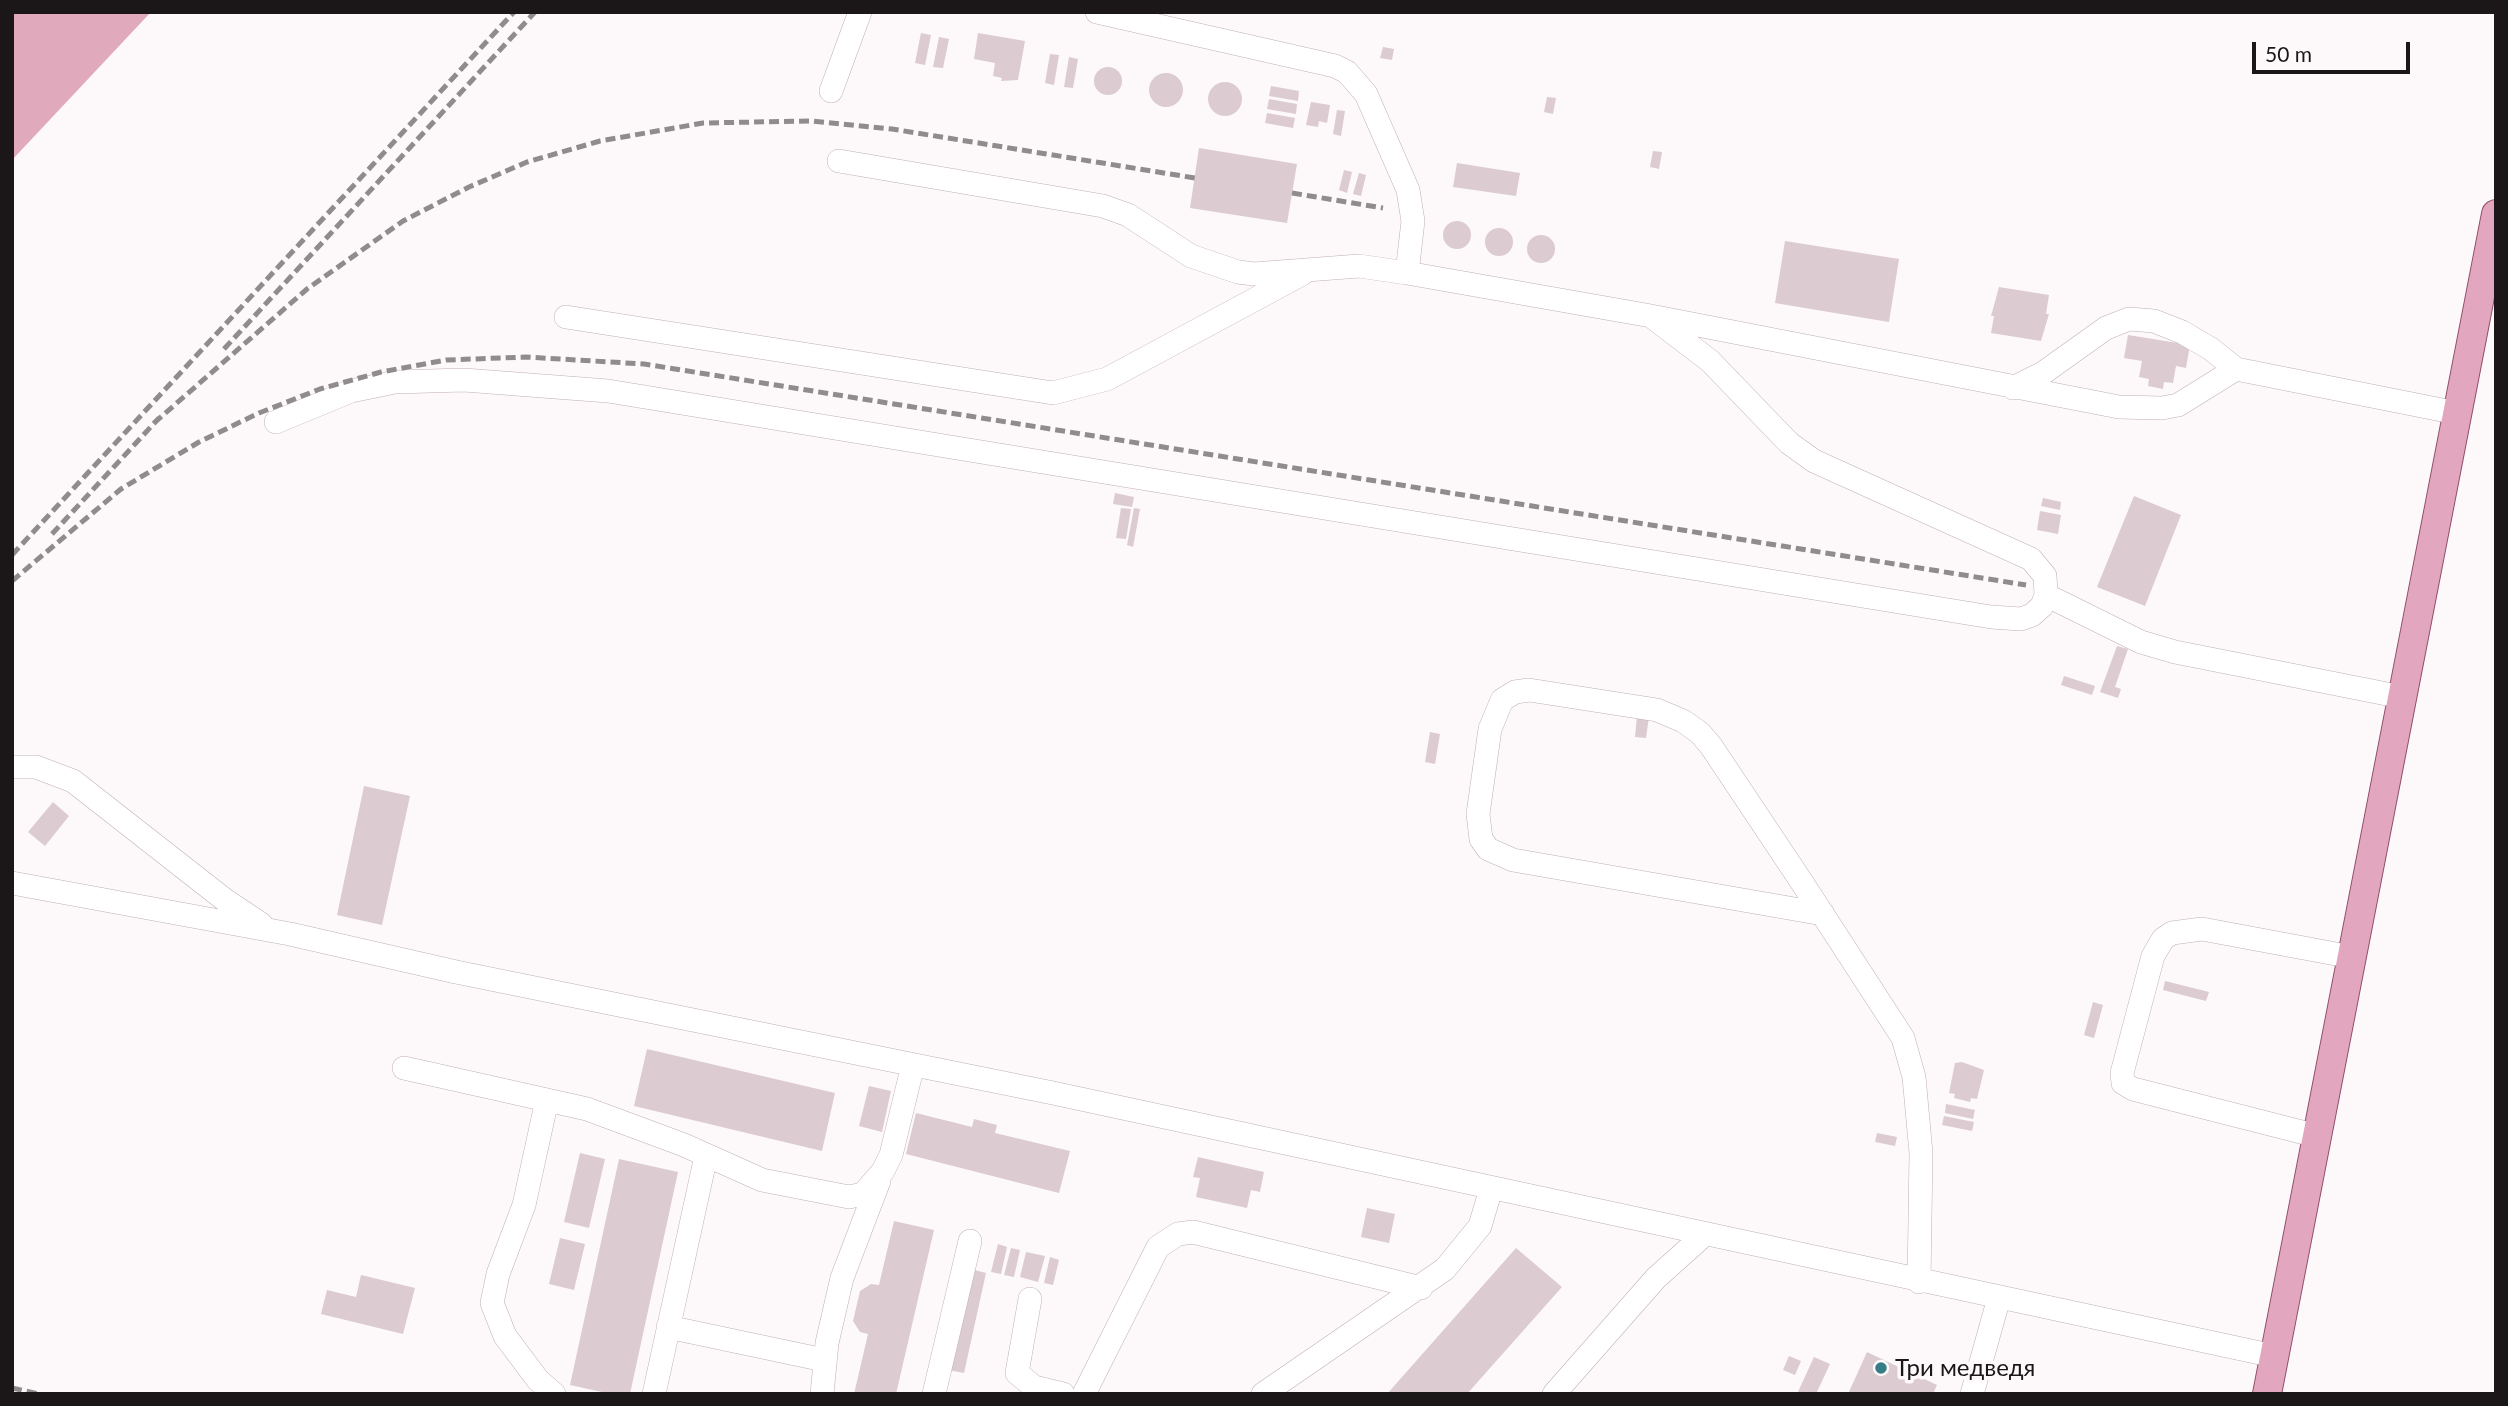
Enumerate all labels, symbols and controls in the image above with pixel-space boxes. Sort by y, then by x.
scale bar [2256,28,2414,72]
text: 50 m [2265,41,2312,66]
place label: Три медведя [1895,1354,2035,1382]
marker: Три медведя [1873,1360,1889,1376]

